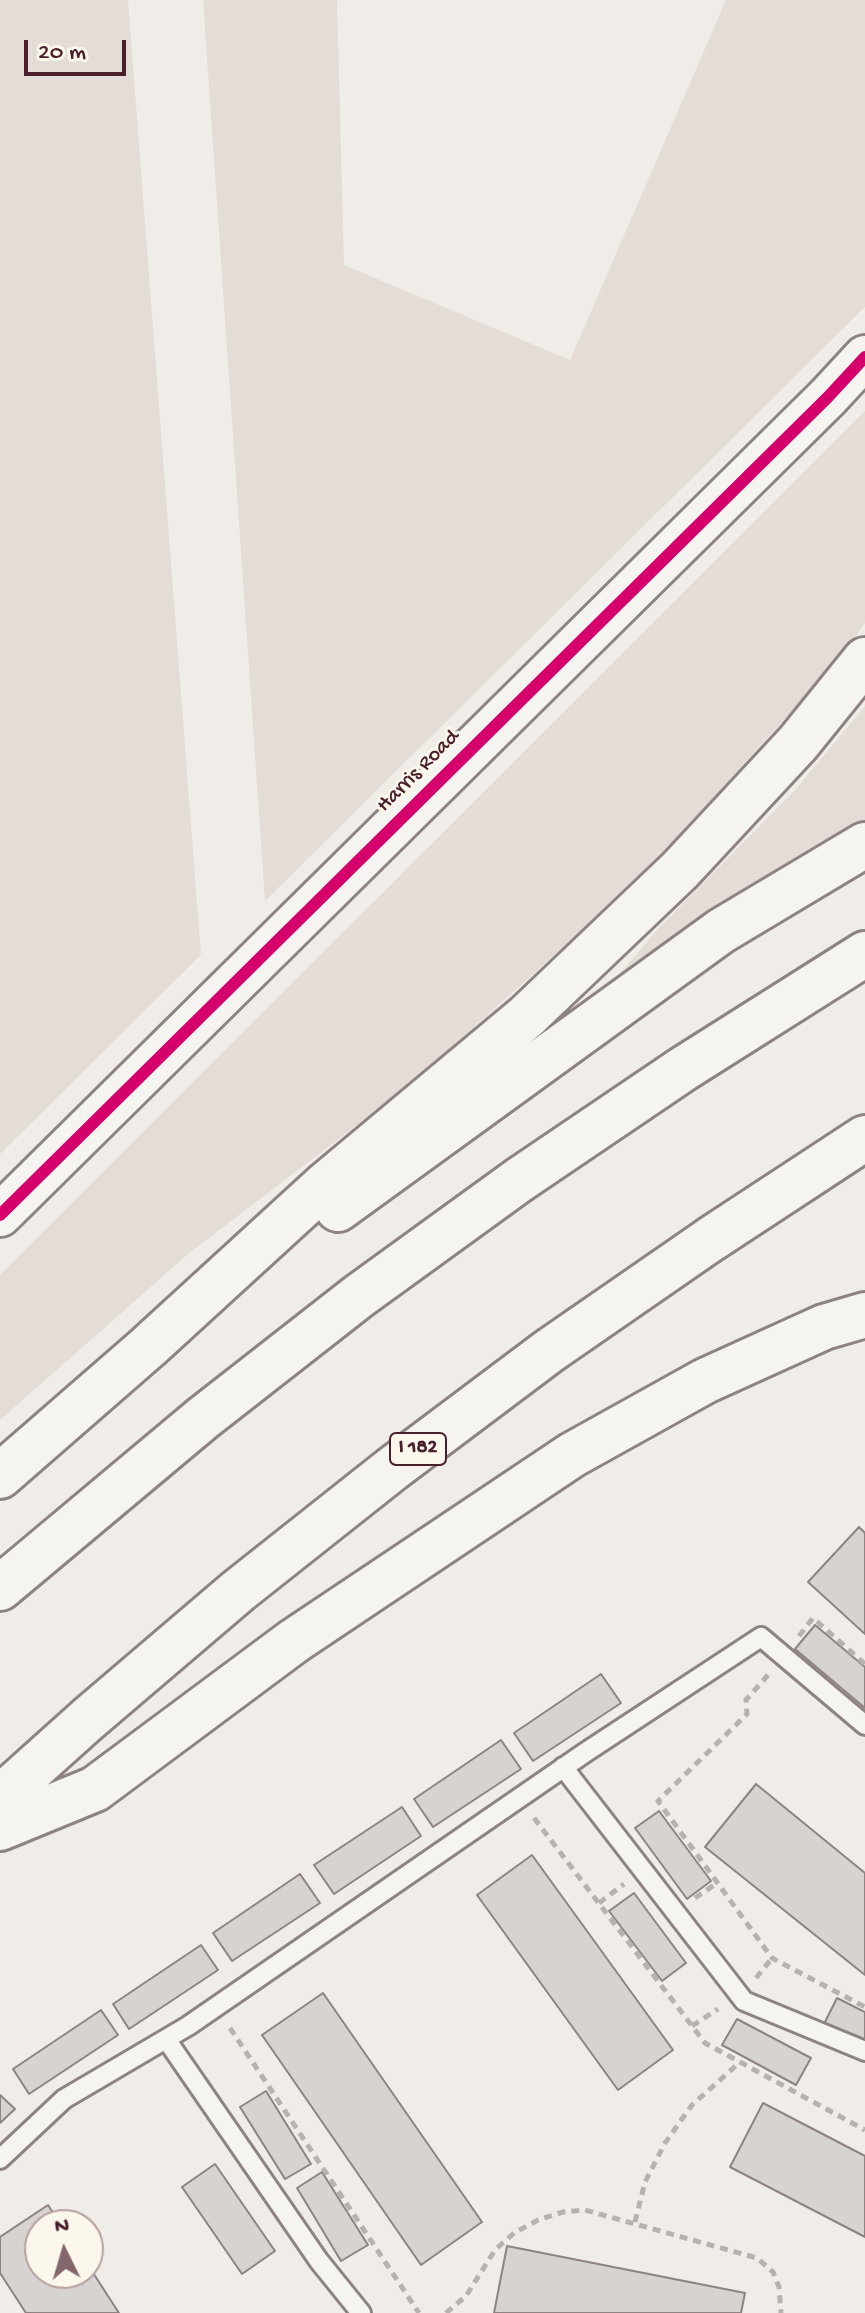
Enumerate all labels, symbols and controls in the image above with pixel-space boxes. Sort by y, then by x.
scale bar [28,24,130,74]
text: 20 m [38,39,86,68]
street label: Harris Road [372,725,466,819]
road number: I 182 [390,1433,446,1465]
north arrow [24,2209,104,2289]
text: N [54,2214,70,2241]

